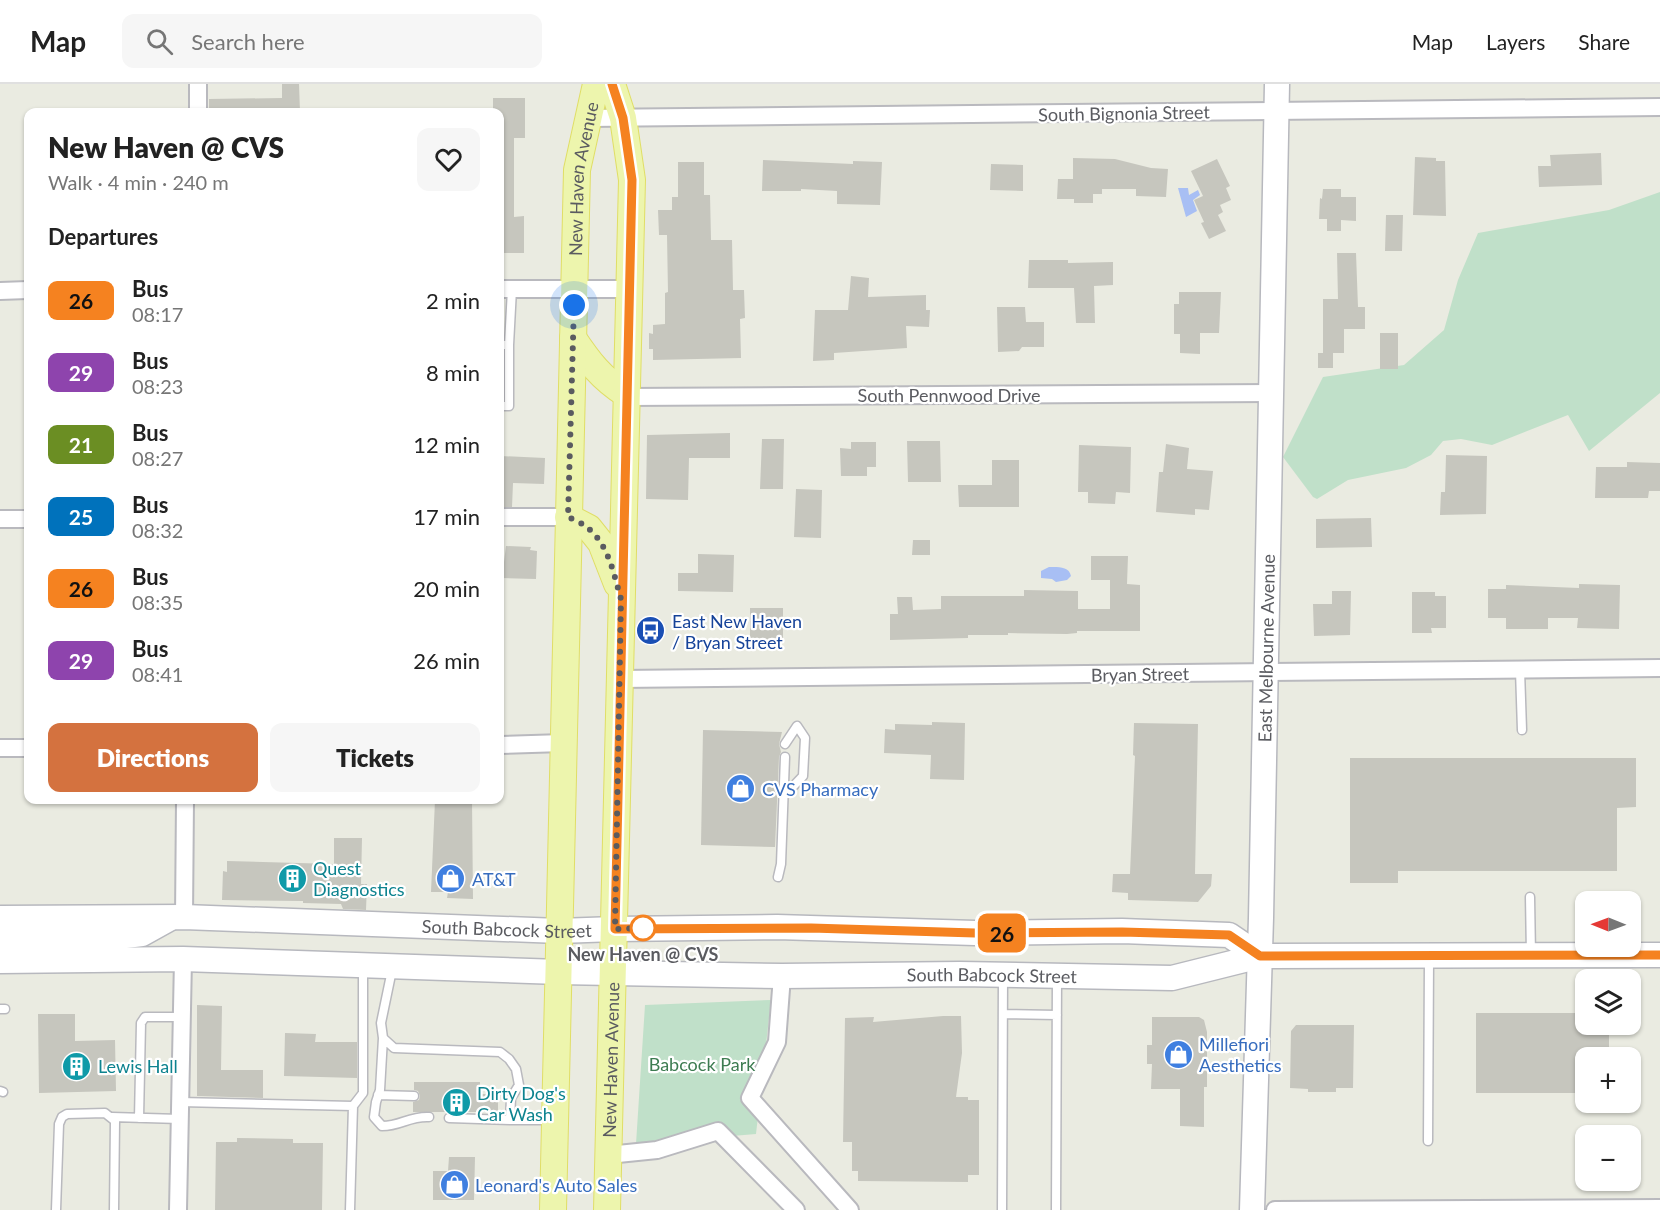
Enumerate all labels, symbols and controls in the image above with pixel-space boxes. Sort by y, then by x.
search box [122,14,542,68]
text: Map [30,24,86,58]
icon: search [143,25,176,58]
text: Search here [191,28,305,55]
text: Map [1412,29,1453,54]
text: Layers [1486,29,1545,54]
text: Share [1578,29,1630,54]
street label: New Haven Avenue [564,100,603,256]
street label: South Bignonia Street [1038,100,1211,125]
button: heart [417,128,480,191]
text: New Haven @ CVS [48,130,284,164]
text: Walk · 4 min · 240 m [48,170,229,194]
text: Departures [48,223,158,250]
text: Bus [132,275,168,302]
text: 2 min [426,287,480,314]
text: 26 [69,288,93,313]
your location [559,290,589,320]
text: 08:17 [132,302,183,326]
text: Bus [132,347,168,374]
text: 8 min [426,359,480,386]
text: 29 [69,360,93,385]
text: 08:23 [132,374,183,398]
street label: South Pennwood Drive [858,384,1040,406]
text: Bus [132,419,168,446]
text: 12 min [413,431,480,458]
text: 21 [69,432,93,457]
text: 08:27 [132,446,183,470]
text: Bus [132,491,168,518]
text: 17 min [413,503,480,530]
text: 25 [69,504,93,529]
text: 08:32 [132,518,183,542]
street label: East Melbourne Avenue [1253,554,1279,743]
text: Bus [132,563,168,590]
text: 20 min [413,575,480,602]
text: 26 [69,576,93,601]
text: 08:35 [132,590,183,614]
place label: East New Haven / Bryan Street [672,610,802,653]
bus stop icon: East New Haven / Bryan Street [635,615,667,647]
text: Bus [132,635,168,662]
text: 26 min [413,647,480,674]
text: 29 [69,648,93,673]
text: 08:41 [132,662,183,686]
street label: Bryan Street [1091,662,1190,686]
button: Directions [48,723,258,792]
button: Tickets [270,723,480,792]
shop icon: CVS Pharmacy [725,773,757,805]
place label: CVS Pharmacy [762,778,879,800]
place label: Quest Diagnostics [313,857,405,900]
building icon: Quest Diagnostics [276,862,308,894]
shop icon: AT&T [435,863,467,895]
place label: AT&T [472,868,516,890]
north arrow [1575,891,1641,957]
map controls [1575,891,1641,1191]
line badge: 26 [975,914,1029,952]
street label: South Babcock Street [421,915,593,942]
marker: New Haven @ CVS [630,915,656,941]
text: 26 [990,921,1014,946]
place label: New Haven @ CVS [568,943,719,965]
street label: South Babcock Street [907,963,1078,987]
button: layers [1575,969,1641,1035]
street label: New Haven Avenue [598,982,624,1138]
place label: Millefiori Aesthetics [1199,1033,1282,1076]
shop icon: Millefiori Aesthetics [1162,1038,1194,1070]
button: + [1575,1047,1641,1113]
building icon: Lewis Hall [61,1050,93,1082]
park label: Babcock Park [649,1053,756,1075]
place label: Lewis Hall [98,1055,178,1077]
place label: Dirty Dog's Car Wash [477,1082,566,1125]
building icon: Dirty Dog's Car Wash [440,1087,472,1119]
button: − [1575,1125,1641,1191]
shop icon: Leonard's Auto Sales [438,1169,470,1201]
place label: Leonard's Auto Sales [475,1174,637,1196]

